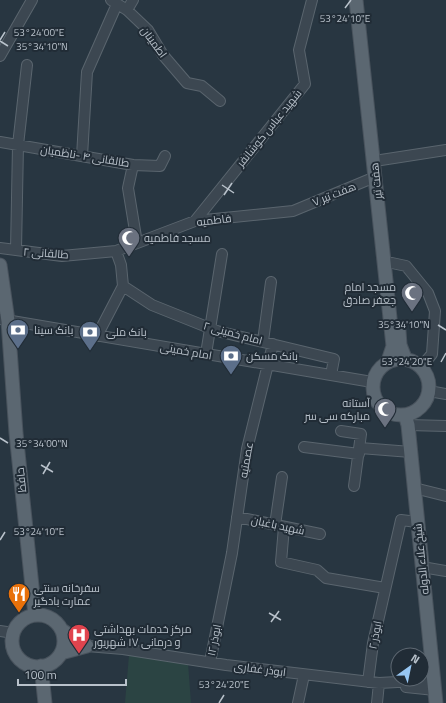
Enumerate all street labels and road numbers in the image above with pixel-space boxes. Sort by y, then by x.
street label: اطمینان [137,23,171,61]
street label: شهید عباس کوشانفر [232,86,305,171]
street label: طالقانی ۴ -ناظمیان [39,141,131,171]
street label: هفت تیر [366,162,386,201]
street label: هفت تیر ۷ [310,178,358,210]
street label: فاطمیه [196,210,232,230]
street label: طالقانی ۲ [23,243,69,263]
street label: امام خمینی ۲ [202,317,264,349]
street label: امام خمینی [159,339,213,363]
street label: عصمتیه [235,441,257,479]
street label: حافظ [12,467,30,493]
street label: شهید باغبان [250,512,306,538]
street label: شیخ علاء الدوله [409,523,433,595]
street label: ابوذر ۲ [364,619,386,651]
street label: ابوذر ۱۲ [203,623,225,657]
street label: ابوذر غفاری [233,658,287,680]

